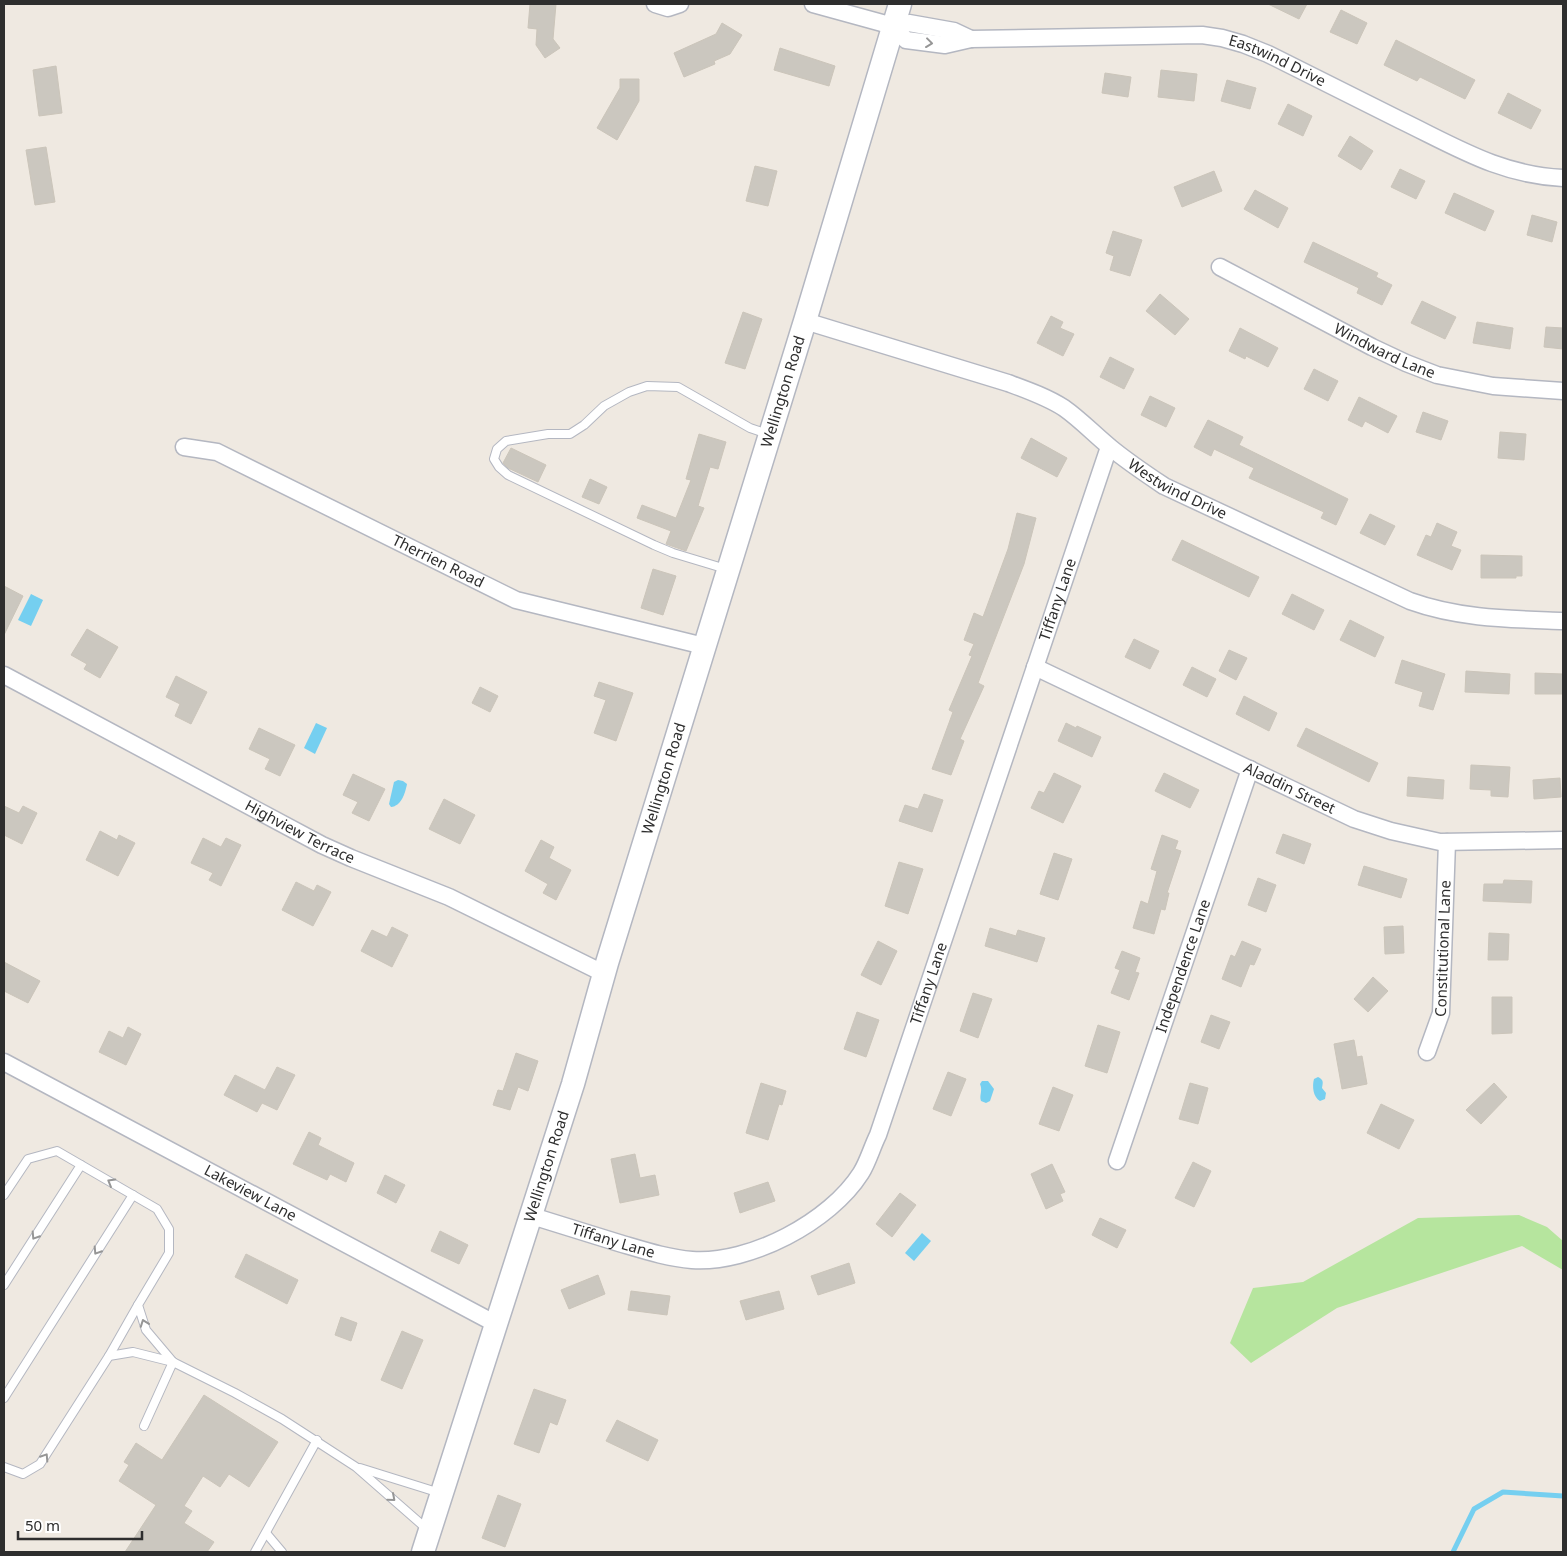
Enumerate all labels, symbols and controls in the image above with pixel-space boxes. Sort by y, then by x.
street label: Eastwind Drive [1227,29,1329,90]
one-way arrow [925,37,933,48]
street label: Windward Lane [1331,318,1438,382]
street label: Wellington Road [756,333,809,450]
street label: Westwind Drive [1124,453,1231,523]
street label: Therrien Road [389,529,488,592]
street label: Tiffany Lane [1034,555,1080,643]
street label: Wellington Road [636,720,690,837]
street label: Aladdin Street [1241,757,1340,818]
street label: Highview Terrace [242,795,358,867]
street label: Constitutional Lane [1430,880,1455,1017]
street label: Independence Lane [1150,896,1214,1035]
street label: Tiffany Lane [905,939,951,1027]
street label: Wellington Road [518,1108,573,1224]
street label: Lakeview Lane [201,1159,300,1225]
one-way arrow [108,1179,117,1189]
street label: Tiffany Lane [570,1218,657,1262]
one-way arrow [32,1231,41,1240]
one-way arrow [94,1246,104,1255]
one-way arrow [140,1320,150,1328]
one-way arrow [38,1453,48,1462]
one-way arrow [387,1493,396,1502]
scale bar [18,1508,141,1540]
text: 50 m [25,1515,60,1535]

